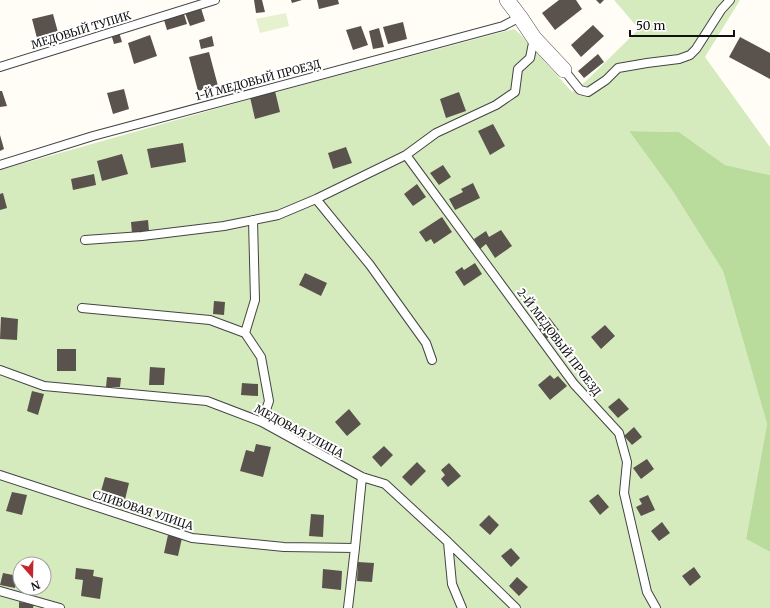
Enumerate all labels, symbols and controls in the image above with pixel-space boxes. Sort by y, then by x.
street label: МЕДОВЫЙ ТУПИК [29,8,133,52]
scale bar [630,12,734,38]
text: 50 m [636,18,665,33]
street label: 1-Й МЕДОВЫЙ ПРОЕЗД [194,56,322,103]
street label: 2-Й МЕДОВЫЙ ПРОЕЗД [514,286,604,399]
street label: МЕДОВАЯ УЛИЦА [252,402,346,461]
street label: СЛИВОВАЯ УЛИЦА [91,487,195,533]
north arrow [12,556,52,596]
text: N [29,577,42,594]

